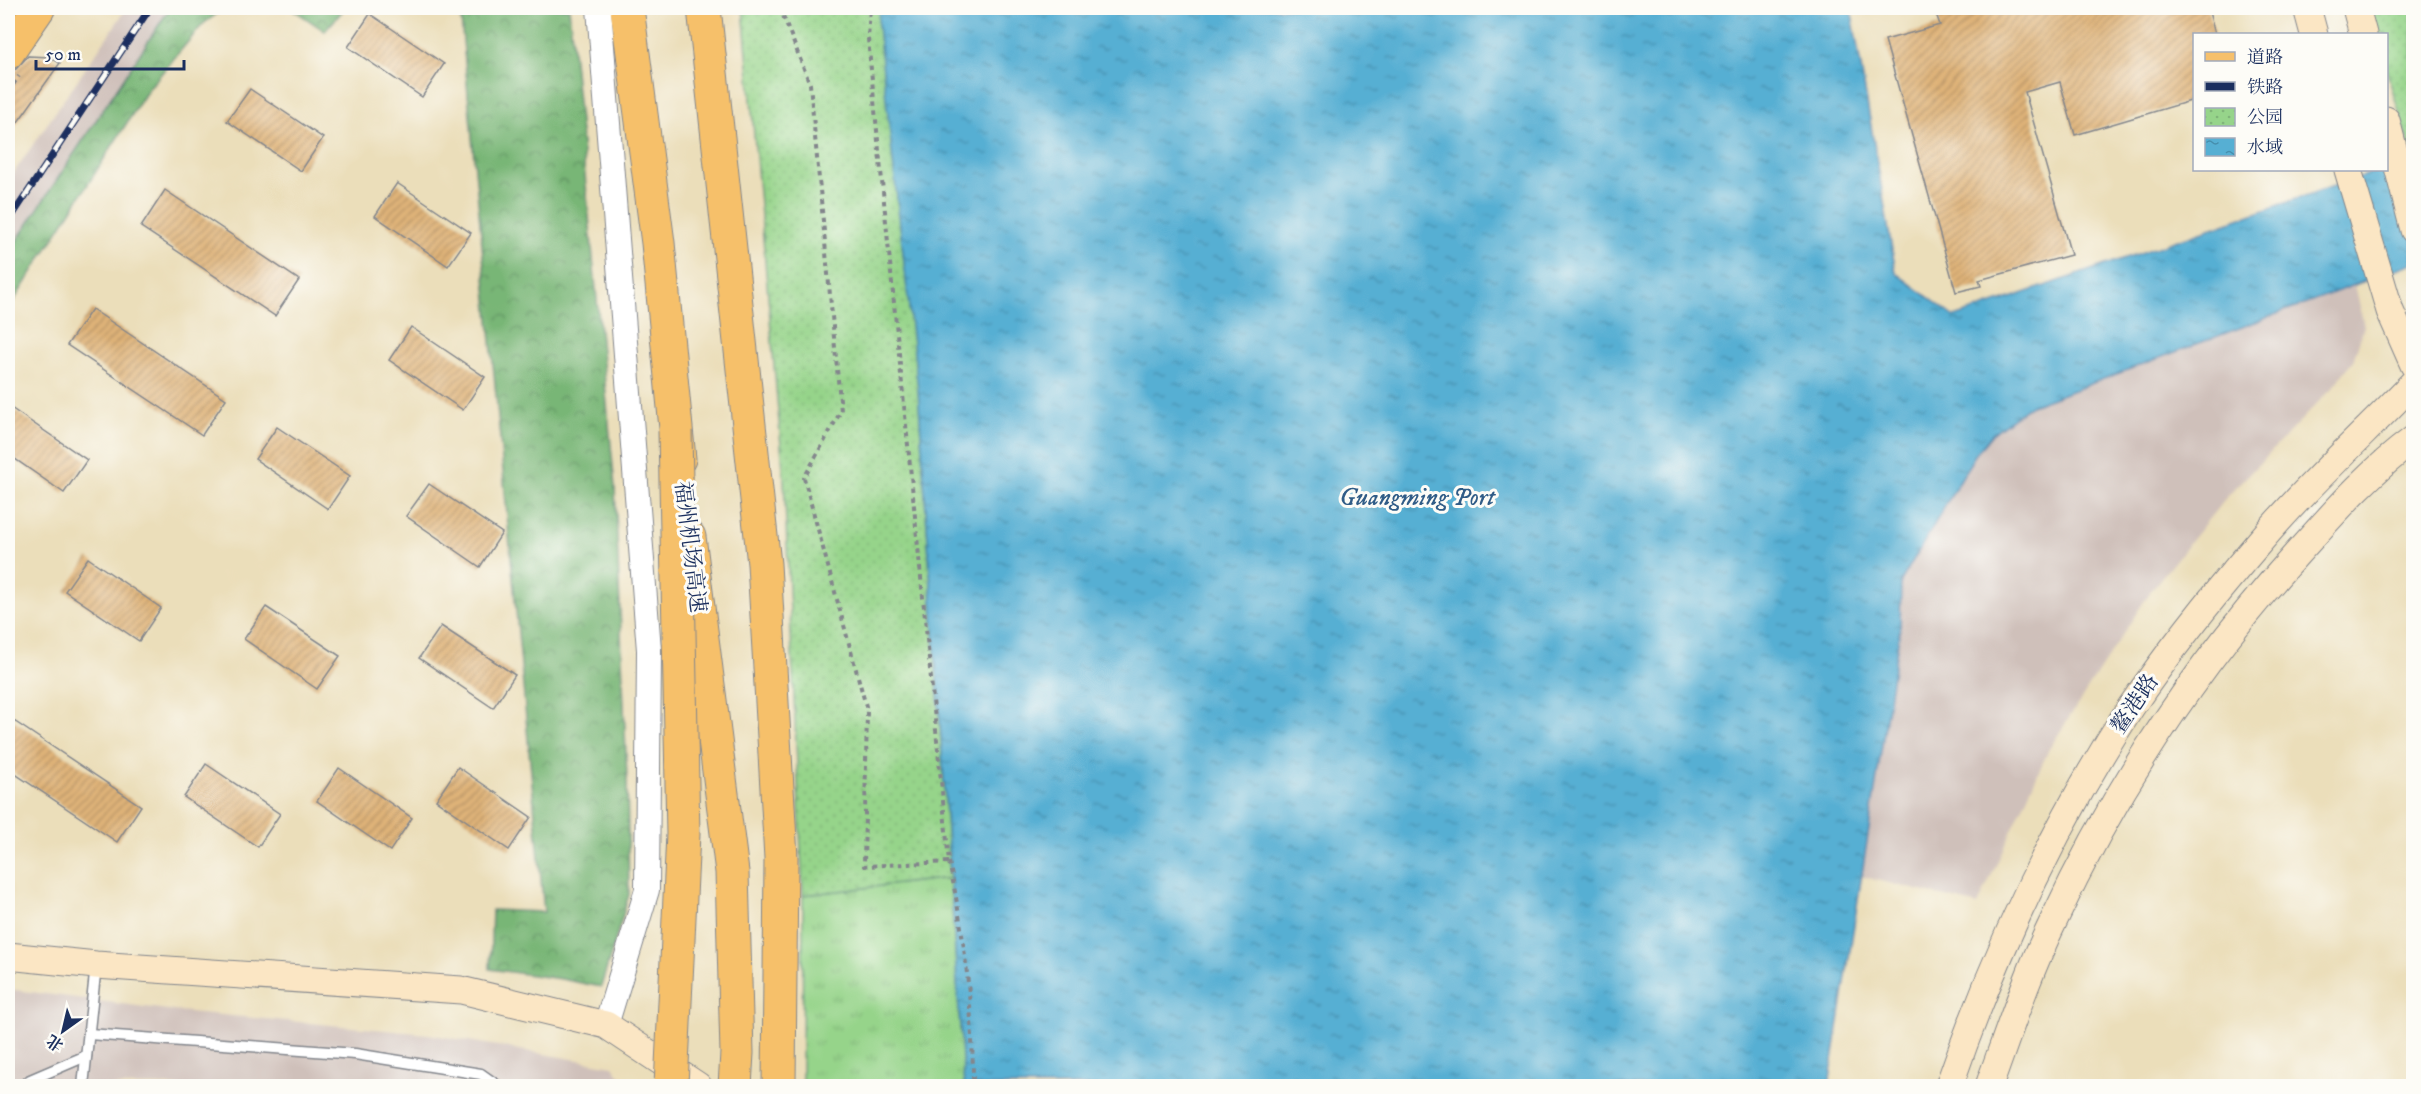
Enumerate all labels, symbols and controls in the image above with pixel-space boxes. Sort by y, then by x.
scale bar [36,33,184,71]
legend [2193,33,2388,171]
text: 50 m [45,44,81,66]
text: 道路 [2247,47,2283,69]
text: 铁路 [2247,77,2283,99]
text: 公园 [2247,107,2283,129]
text: 水域 [2247,137,2283,159]
street label: 福州机场高速 [669,480,711,614]
water label: Guangming Port [1340,483,1496,513]
street label: 鳌港路 [2105,669,2165,739]
north arrow [33,1001,93,1061]
text: 北 [43,1030,67,1055]

